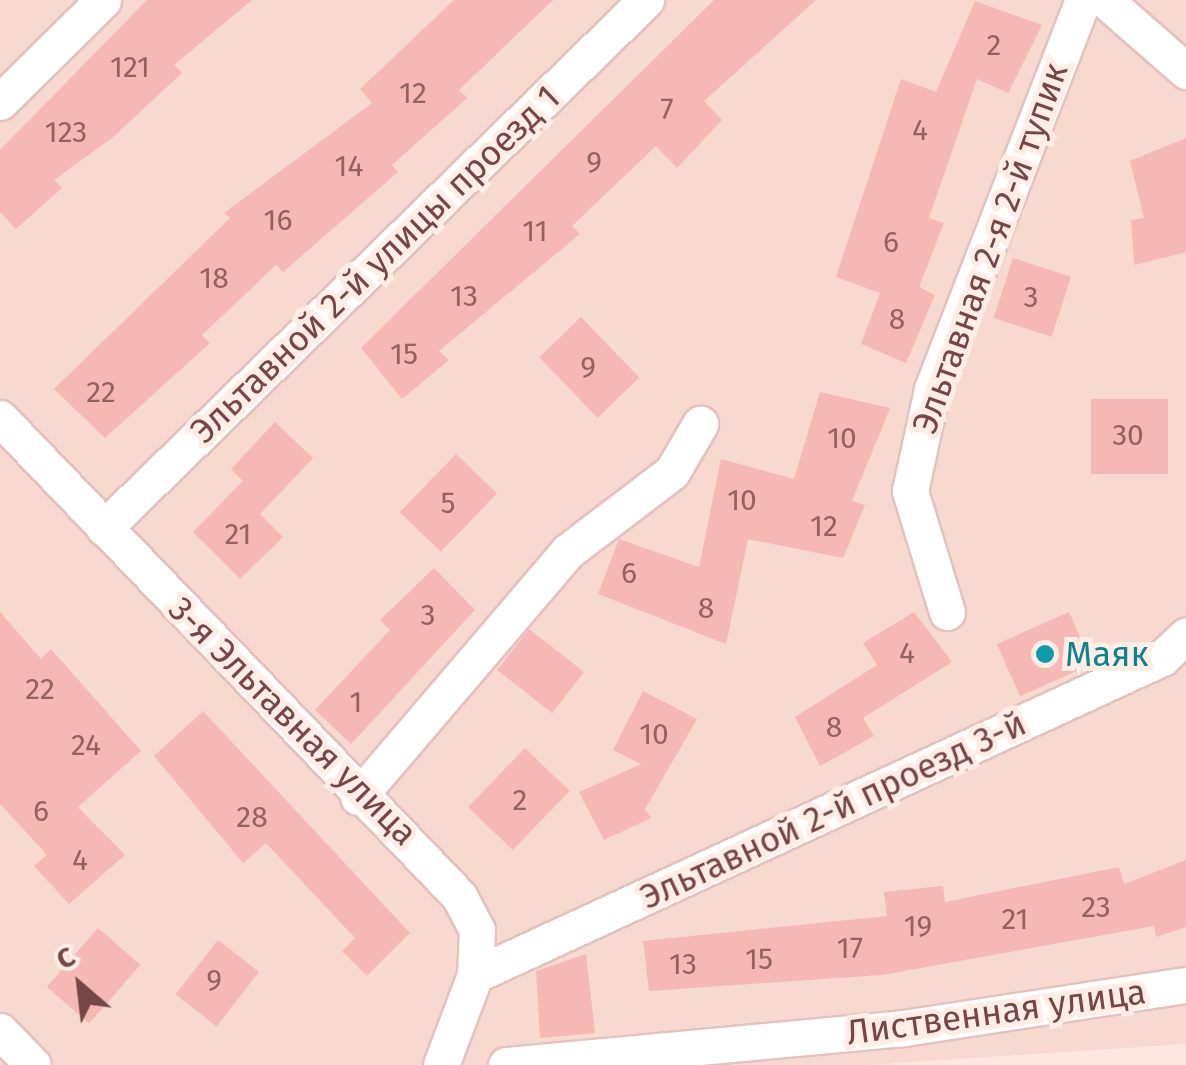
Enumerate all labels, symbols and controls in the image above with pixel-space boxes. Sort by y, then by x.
house number: 2 [987,27,1001,63]
house number: 121 [110,49,150,85]
street label: Эльтавная 2-я 2-й тупик [903,57,1077,439]
house number: 12 [399,75,427,111]
street label: Эльтавной 2-й улицы проезд 1 [182,76,568,452]
house number: 7 [660,91,674,127]
house number: 4 [912,112,928,148]
house number: 123 [45,114,87,150]
house number: 9 [586,144,602,180]
house number: 14 [335,148,363,184]
house number: 16 [264,202,292,238]
house number: 11 [522,213,548,249]
house number: 6 [883,224,899,260]
house number: 18 [199,260,229,296]
house number: 13 [450,278,478,314]
house number: 3 [1024,279,1038,315]
house number: 8 [889,301,905,337]
house number: 15 [390,336,418,372]
house number: 9 [580,349,596,385]
house number: 22 [86,374,116,410]
house number: 30 [1112,417,1144,453]
house number: 10 [827,420,857,456]
house number: 10 [727,482,757,518]
house number: 5 [440,485,456,521]
house number: 12 [810,508,838,544]
house number: 21 [224,516,252,552]
house number: 6 [621,555,637,591]
street label: 3-я Эльтавная улица [160,588,426,854]
house number: 8 [698,590,714,626]
house number: 3 [421,597,435,633]
place label: Маяк [1065,633,1149,675]
house number: 4 [899,635,915,671]
marker: Маяк [1034,643,1056,665]
house number: 22 [25,671,55,707]
house number: 1 [350,684,362,720]
street label: Эльтавной 2-й проезд 3-й [634,702,1032,918]
house number: 8 [826,709,842,745]
house number: 10 [639,716,669,752]
house number: 24 [71,727,101,763]
house number: 2 [513,782,527,818]
house number: 6 [33,793,49,829]
house number: 28 [236,799,268,835]
house number: 4 [72,842,88,878]
house number: 23 [1081,889,1111,925]
house number: 21 [1001,901,1029,937]
house number: 19 [904,908,932,944]
house number: 17 [837,930,863,966]
north arrow [30,935,130,1035]
text: С [51,940,81,976]
house number: 15 [745,941,773,977]
house number: 13 [669,946,697,982]
house number: 9 [206,962,222,998]
street label: Лиственная улица [844,970,1148,1054]

